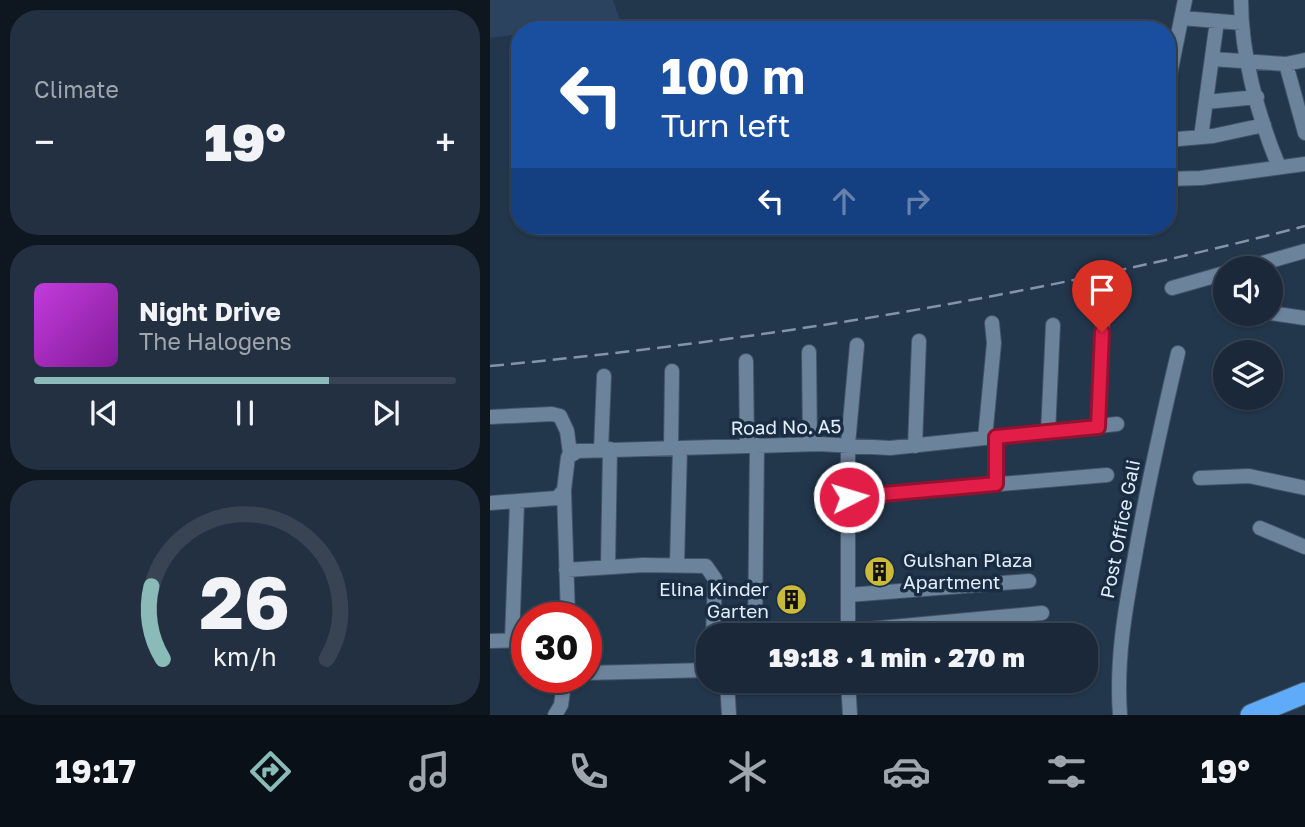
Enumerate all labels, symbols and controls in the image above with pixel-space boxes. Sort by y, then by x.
text: 100 m [661,46,805,105]
icon: left [546,49,637,140]
text: Climate [34,75,119,103]
text: Turn left [661,106,790,144]
text: 19° [204,110,286,172]
text: − [34,119,55,164]
text: + [435,119,456,164]
icon: left [752,182,790,220]
icon: ahead [825,182,863,220]
icon: right [898,182,936,220]
map controls [1213,256,1283,410]
button: sound [1213,256,1283,326]
pin [1072,260,1132,332]
icon: arrive [1083,271,1121,309]
text: Night Drive [139,296,281,327]
text: The Halogens [139,327,292,355]
button: layers [1213,340,1283,410]
icon: previous [85,394,123,432]
icon: pause [226,394,264,432]
icon: next [367,394,405,432]
street label: Road No. A5 [730,414,842,439]
street label: Post Office Gali [1095,458,1144,600]
position arrow [812,460,886,534]
place label: Gulshan Plaza Apartment [903,548,1033,593]
building icon: Gulshan Plaza Apartment [863,554,897,588]
text: 26 [200,558,290,645]
place label: Elina Kinder Garten [659,577,770,622]
building icon: Elina Kinder Garten [775,583,809,617]
speed limit sign: 30 [511,602,602,693]
text: km/h [213,640,277,671]
text: 19:18 · 1 min · 270 m [769,642,1025,673]
icon: directions [246,747,295,796]
icon: music [405,747,454,796]
icon: phone [564,747,613,796]
icon: climate [723,747,772,796]
icon: car [882,747,931,796]
icon: filters [1042,747,1091,796]
text: 19:17 [55,752,136,790]
text: 19° [1201,752,1250,790]

